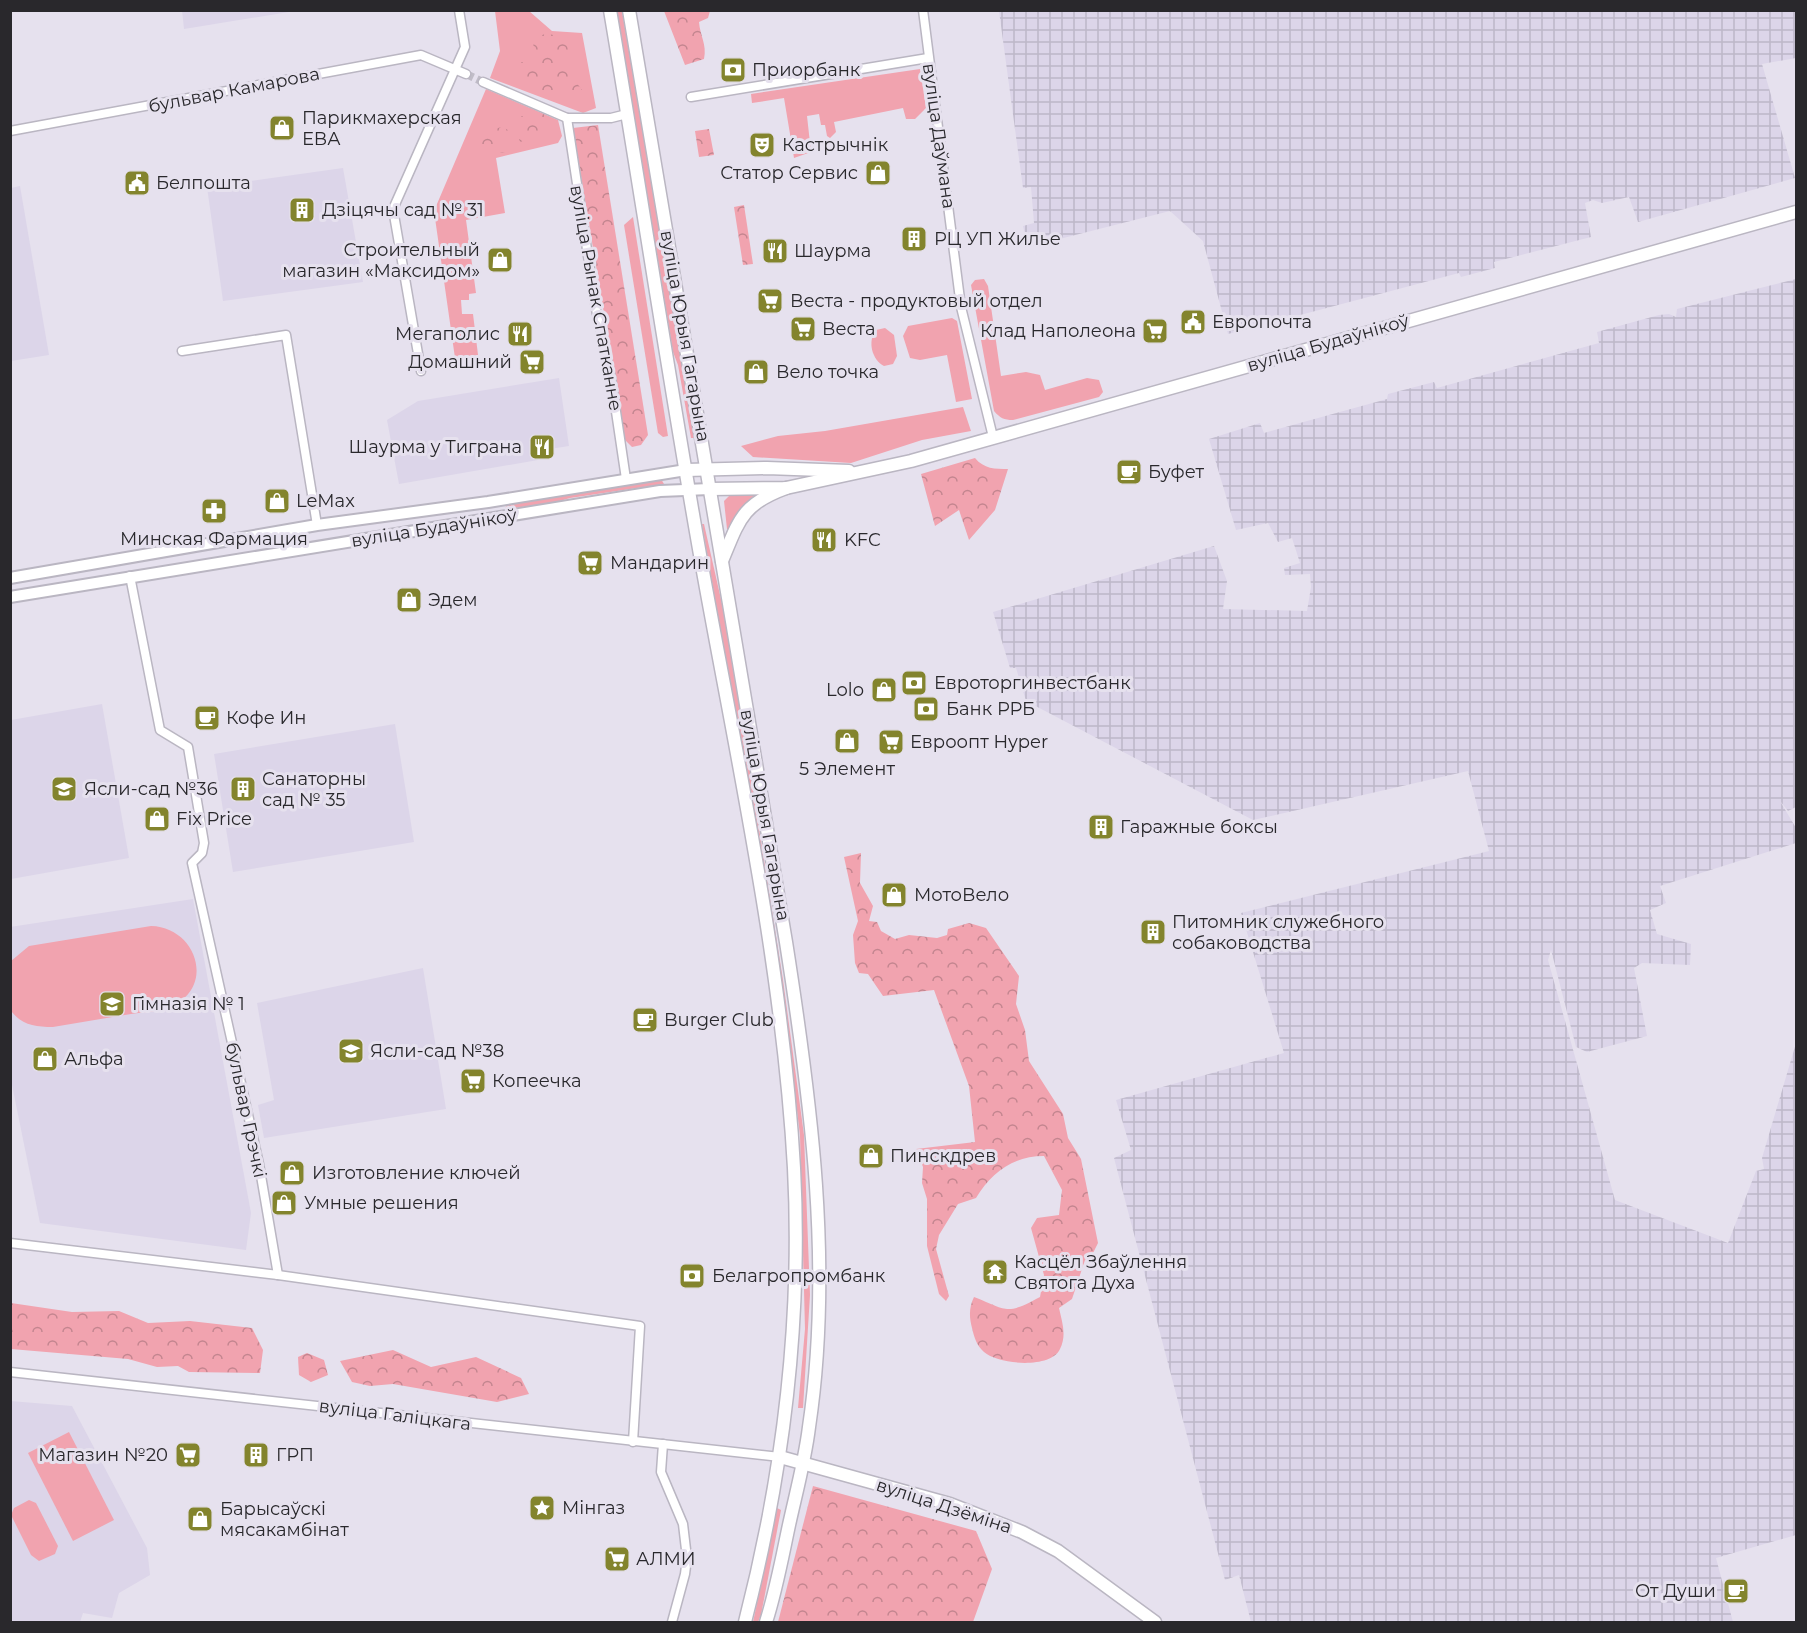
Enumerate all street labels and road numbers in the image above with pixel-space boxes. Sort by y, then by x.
street label: вуліца Даўмана [918,62,960,210]
street label: бульвар Камарова [146,63,322,117]
street label: вуліца Рынак Спатканне [565,183,627,413]
street label: вуліца Юрыя Гагарына [656,228,714,444]
street label: вуліца Будаўнікоў [1244,309,1412,377]
street label: вуліца Будаўнікоў [350,504,518,552]
street label: вуліца Юрыя Гагарына [736,707,794,923]
street label: бульвар Грэчкі [221,1040,271,1180]
street label: вуліца Галіцкага [318,1395,472,1435]
street label: вуліца Дзёміна [873,1474,1015,1538]

